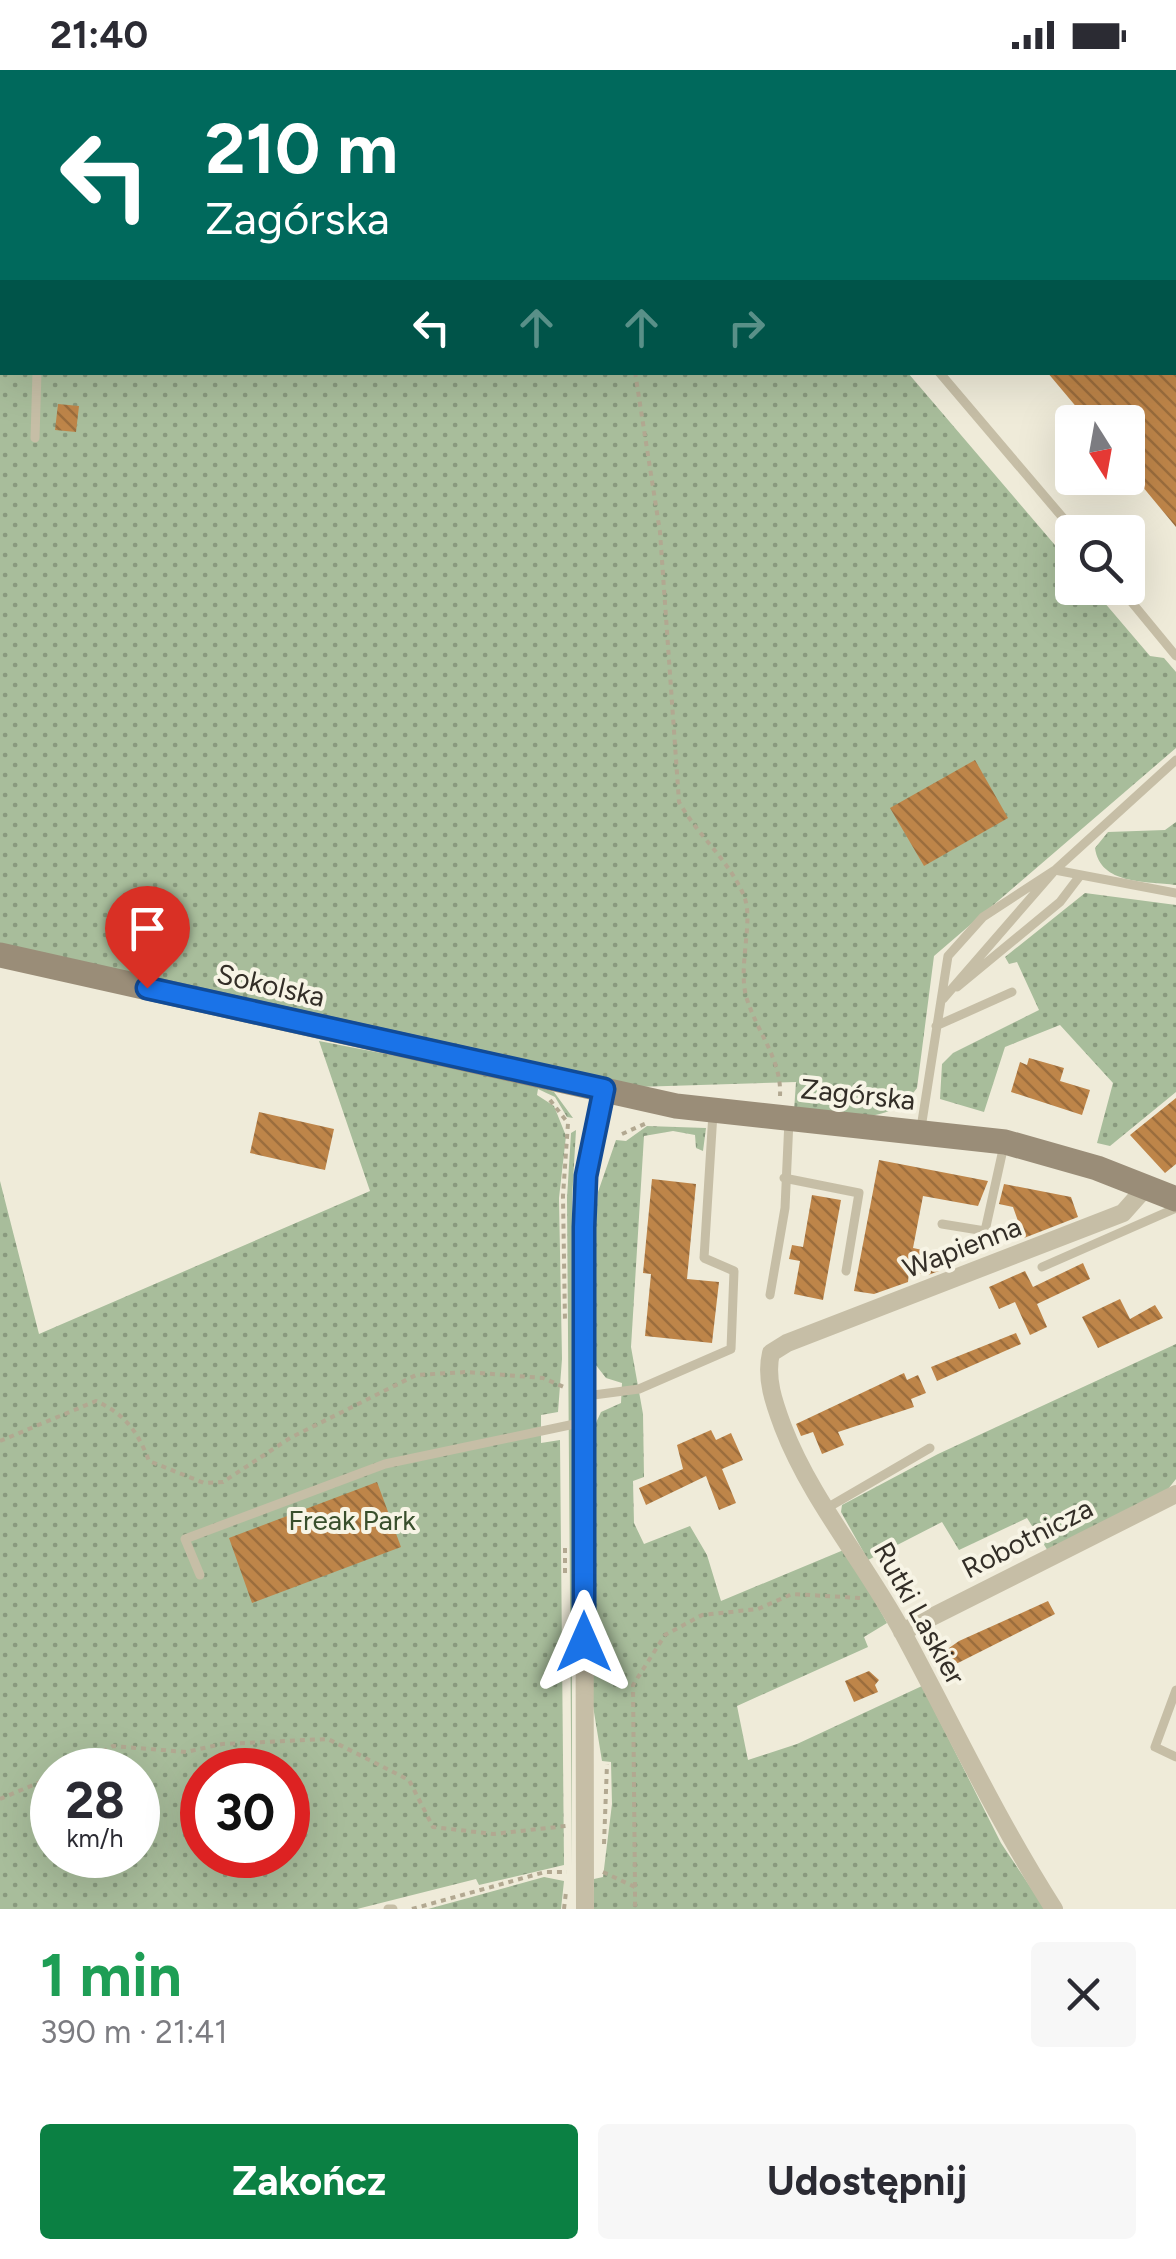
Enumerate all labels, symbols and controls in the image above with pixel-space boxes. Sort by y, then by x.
text: 21:40 [50,12,148,58]
text: 210 m [205,106,398,191]
icon: left [40,110,170,240]
text: Zagórska [205,191,390,245]
icon: left [404,300,459,355]
icon: ahead [509,300,564,355]
icon: ahead [614,300,669,355]
icon: right [719,300,774,355]
north arrow [1055,405,1145,495]
map controls [1055,405,1145,605]
button: search [1055,515,1145,605]
pin [105,886,190,989]
icon: arrive [120,901,175,956]
street label: Sokolska [214,956,328,1014]
street label: Zagórska [799,1071,917,1117]
street label: Wapienna [898,1209,1026,1285]
street label: Robotnicza [956,1491,1098,1585]
park label: Freak Park [288,1503,416,1537]
street label: Rutki Laskier [867,1536,973,1691]
position arrow [532,1590,636,1694]
speed limit sign: 30 [180,1748,310,1878]
text: 28 [65,1770,125,1831]
text: km/h [66,1823,124,1853]
text: 1 min [40,1939,182,2011]
button: close [1031,1942,1136,2047]
text: 390 m · 21:41 [40,2013,227,2051]
button: Zakończ [40,2124,578,2239]
button: Udostępnij [598,2124,1136,2239]

